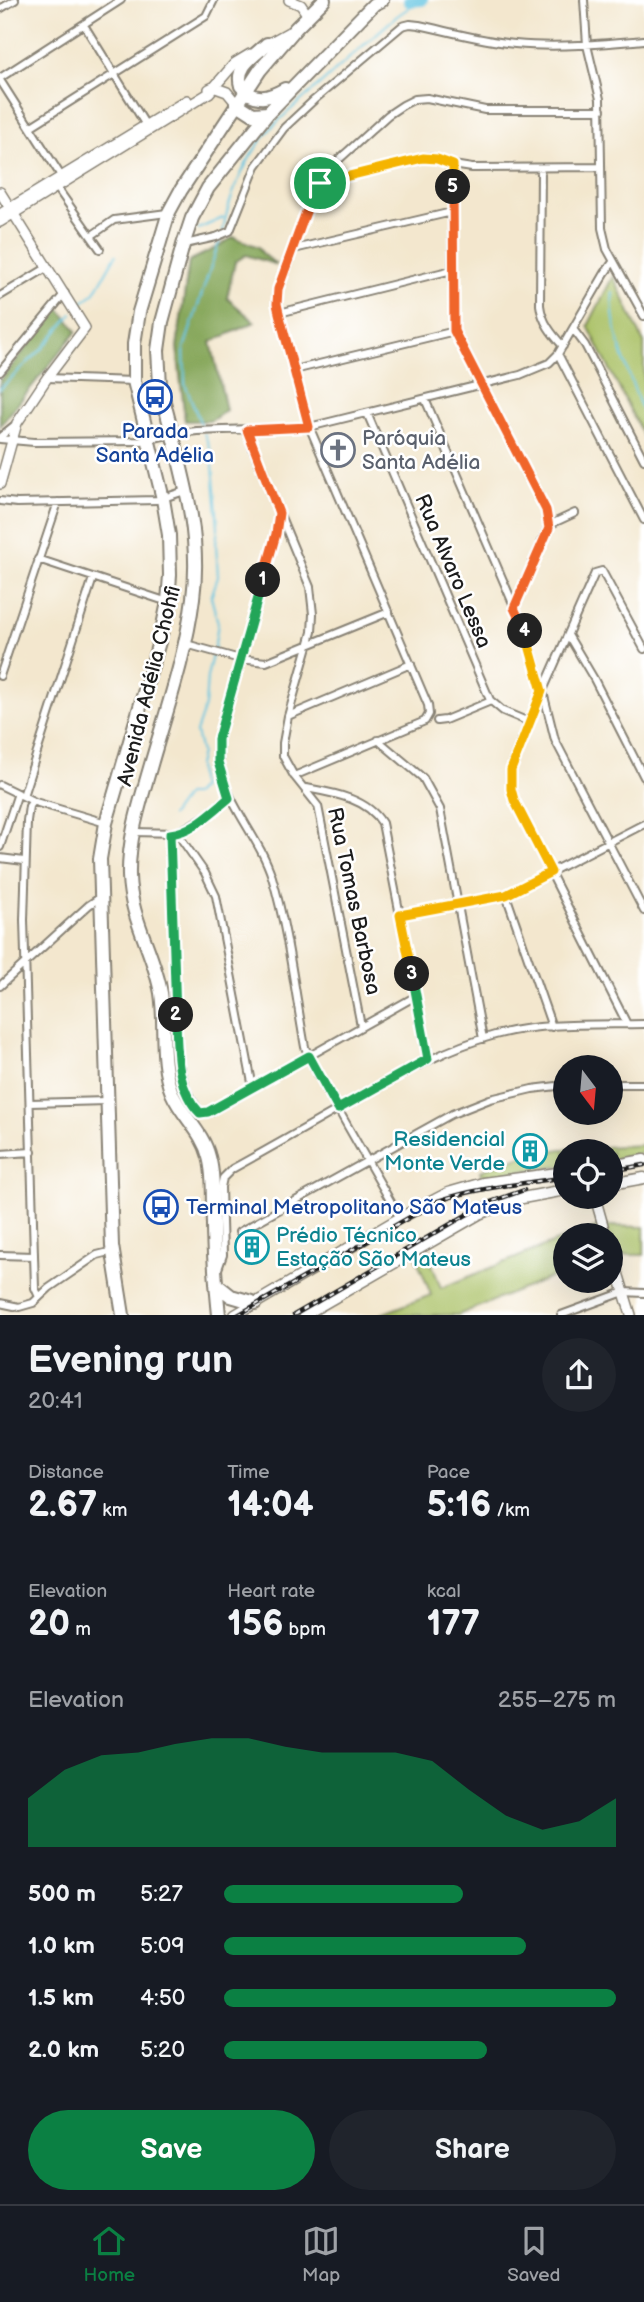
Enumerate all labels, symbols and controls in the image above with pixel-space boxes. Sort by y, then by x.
pin [290,153,350,213]
icon: arrive [301,164,339,202]
pin: 5 [435,170,470,204]
text: 5 [447,175,458,198]
bus stop icon: Parada Santa Adélia [136,378,174,416]
place label: Parada Santa Adélia [96,419,214,468]
place label: Paróquia Santa Adélia [362,426,480,475]
church icon: Paróquia Santa Adélia [319,431,357,469]
street label: Rua Alvaro Lessa [409,490,497,652]
pin: 1 [246,562,280,598]
text: 1 [259,568,267,591]
street label: Avenida Adélia Chohfi [112,583,186,789]
pin: 4 [508,614,542,648]
text: 4 [519,619,530,642]
street label: Rua Tomas Barbosa [322,805,386,997]
pin: 3 [394,956,430,992]
text: 3 [406,962,417,985]
pin: 2 [158,998,194,1032]
text: 2 [170,1003,181,1026]
north arrow [553,1055,623,1125]
map controls [553,1055,623,1293]
place label: Residencial Monte Verde [384,1127,505,1176]
building icon: Residencial Monte Verde [511,1132,549,1170]
button: locate [553,1139,623,1209]
bus stop icon: Terminal Metropolitano São Mateus [142,1188,180,1226]
place label: Terminal Metropolitano São Mateus [186,1195,522,1220]
place label: Prédio Técnico Estação São Mateus [276,1223,471,1272]
button: layers [553,1223,623,1293]
building icon: Prédio Técnico Estação São Mateus [233,1228,271,1266]
text: Evening run [28,1338,233,1383]
button: share [542,1338,616,1412]
text: 20:41 [28,1387,83,1415]
text: Distance [28,1461,104,1484]
text: Time [227,1461,269,1484]
text: Pace [427,1461,470,1484]
text: 2.67 [28,1484,97,1527]
text: 14:04 [227,1484,314,1527]
text: 5:16 [427,1484,491,1527]
text: km [97,1499,127,1522]
text: /km [491,1499,530,1522]
text: Elevation [28,1580,107,1603]
text: Heart rate [227,1580,315,1603]
text: kcal [427,1580,461,1603]
text: 20 [28,1603,70,1646]
text: 156 [227,1603,283,1646]
text: 177 [427,1603,480,1646]
text: m [70,1618,91,1641]
text: bpm [283,1618,326,1641]
text: Elevation [28,1686,124,1714]
text: 255–275 m [498,1686,616,1714]
text: 500 m [28,1880,96,1908]
text: 5:27 [140,1880,183,1908]
text: 1.0 km [28,1932,95,1960]
text: 5:09 [140,1932,185,1960]
text: 1.5 km [28,1984,94,2012]
text: 4:50 [140,1984,185,2012]
text: 2.0 km [28,2036,99,2064]
text: 5:20 [140,2036,185,2064]
button: Save [28,2110,315,2190]
button: Share [329,2110,616,2190]
tab: Home [83,2222,135,2287]
tab: Map [302,2222,340,2287]
tab: Saved [507,2222,561,2287]

